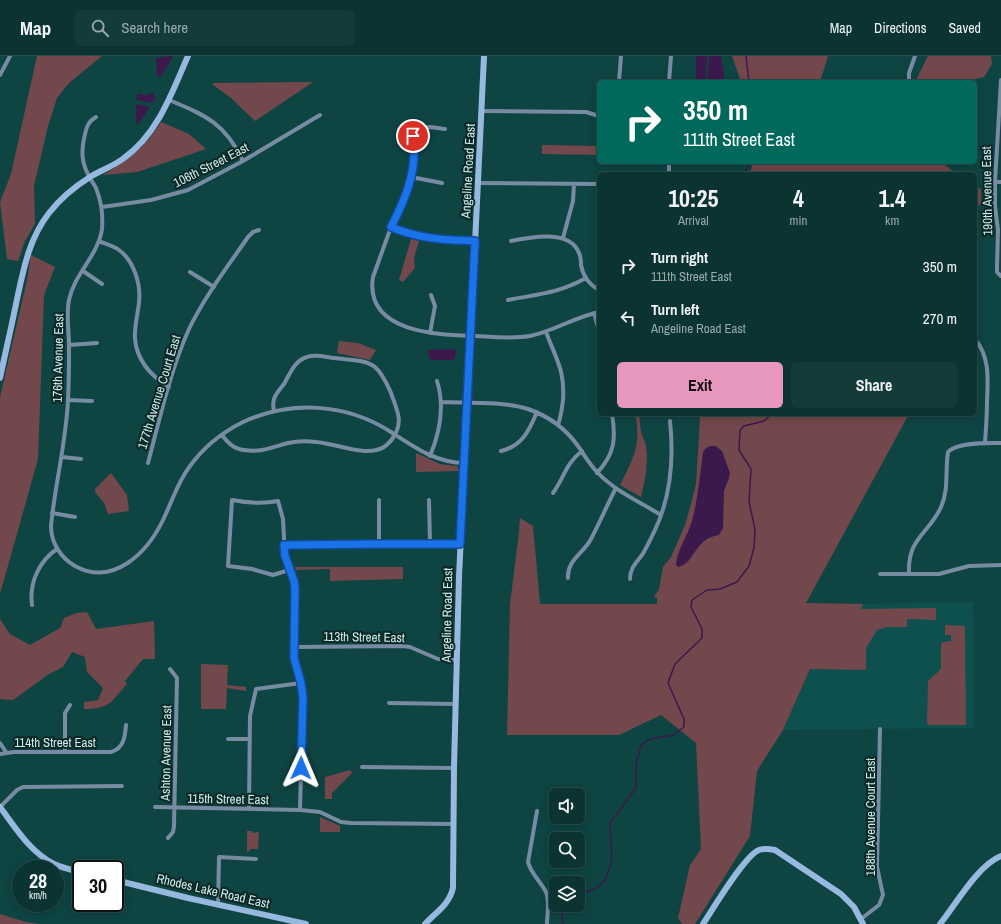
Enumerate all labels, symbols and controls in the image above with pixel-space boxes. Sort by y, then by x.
search box [75,10,355,46]
text: Map [20,15,51,41]
icon: search [89,17,111,39]
text: Search here [121,17,188,38]
text: Map [830,19,852,37]
text: Directions [874,19,926,37]
text: Saved [948,19,981,37]
text: 350 m [683,91,748,129]
icon: right [617,96,669,148]
pin [396,119,430,153]
street label: Angeline Road East [457,123,479,220]
icon: arrive [402,125,424,147]
text: 111th Street East [683,127,795,152]
street label: 106th Street East [170,139,252,191]
street label: 190th Avenue East [978,146,996,236]
text: 10:25 [668,182,718,214]
text: 4 [793,182,804,214]
text: 1.4 [878,182,906,214]
text: Arrival [678,212,709,229]
text: min [790,212,807,229]
text: km [885,212,899,229]
text: Turn right [651,247,708,268]
icon: right [617,255,639,277]
text: 350 m [923,256,957,277]
text: 111th Street East [651,268,732,285]
text: Turn left [651,299,699,320]
icon: left [617,307,639,329]
text: 270 m [923,308,957,329]
street label: 176th Avenue East [49,313,67,403]
text: Angeline Road East [651,320,746,337]
street label: 177th Avenue Court East [134,333,184,451]
button: Exit [617,362,783,408]
button: Share [791,362,957,408]
street label: Angeline Road East [438,567,456,664]
street label: 113th Street East [323,628,405,646]
street label: Ashton Avenue East [157,705,175,802]
street label: 114th Street East [14,734,96,751]
position arrow [280,747,322,789]
street label: 188th Avenue Court East [862,758,879,876]
map controls [549,788,585,912]
button: sound [549,788,585,824]
street label: 115th Street East [187,790,269,808]
button: search [549,832,585,868]
speed limit sign: 30 [72,860,124,912]
text: 28 [29,867,47,894]
street label: Rhodes Lake Road East [155,870,271,912]
button: layers [549,876,585,912]
text: km/h [29,889,47,902]

